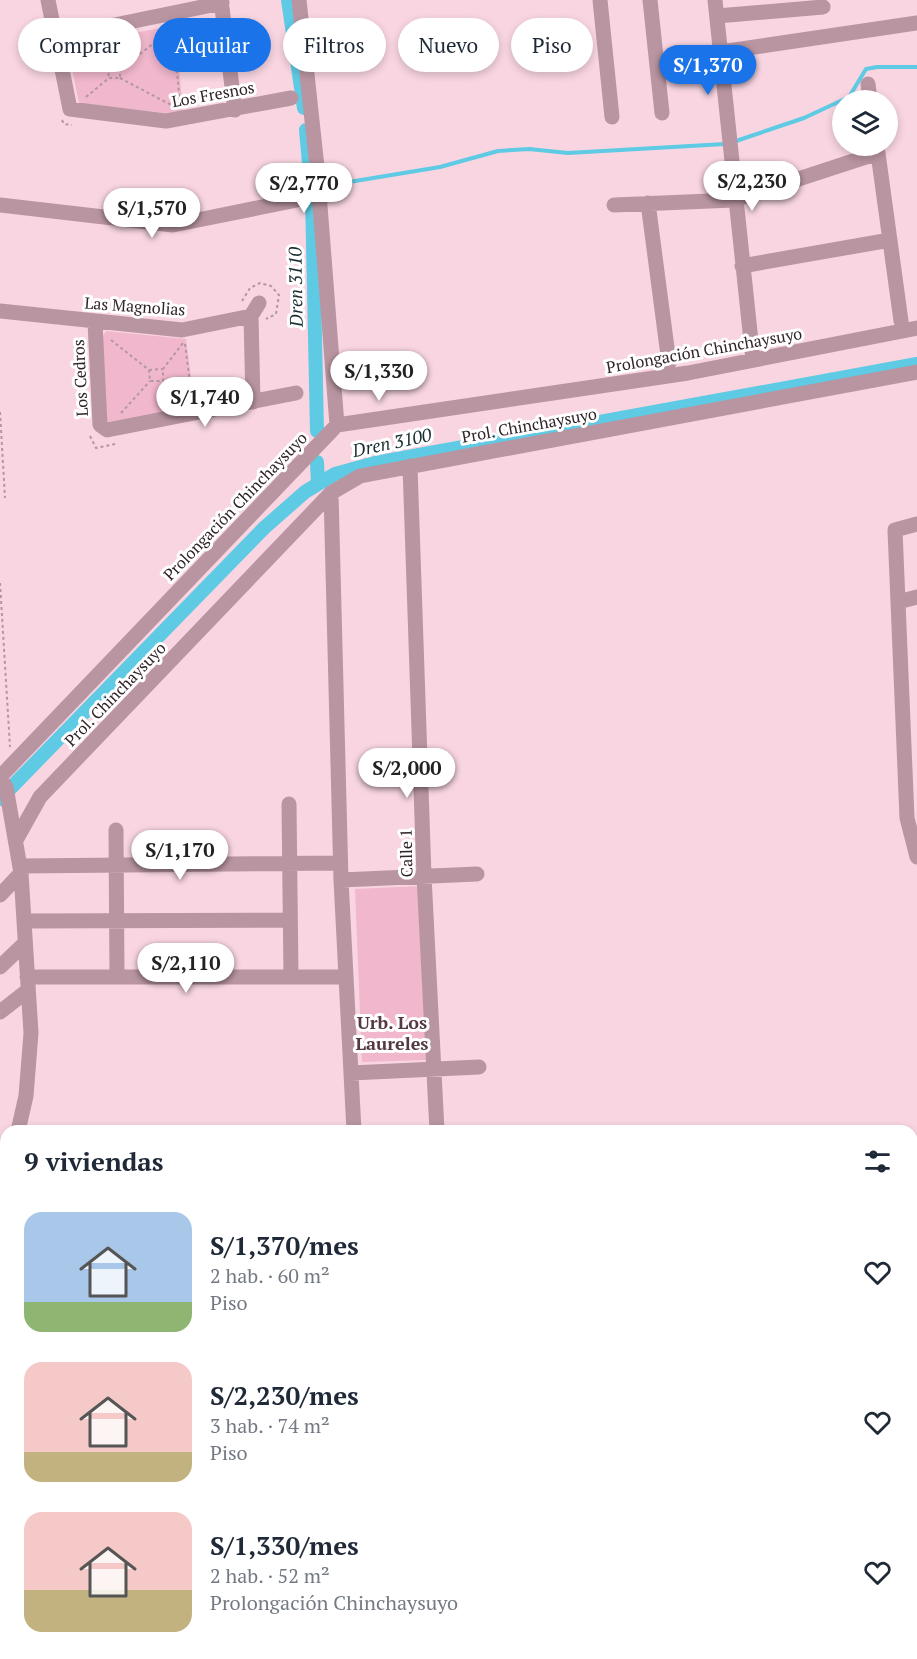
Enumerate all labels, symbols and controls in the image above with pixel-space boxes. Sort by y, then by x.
chip: Comprar [18,18,141,72]
chip: Alquilar [153,18,271,72]
chip: Filtros [283,18,386,72]
chip: Nuevo [398,18,499,72]
chip: Piso [511,18,593,72]
pin: S/1,370 [653,45,763,96]
text: S/1,370 [673,51,743,78]
street label: Los Fresnos [170,76,256,112]
map controls [832,90,898,156]
button: layers [832,90,898,156]
pin: S/2,230 [697,161,807,212]
pin: S/2,770 [249,163,359,214]
text: S/2,230 [717,167,787,194]
text: S/2,770 [269,169,339,196]
pin: S/1,570 [97,188,207,239]
text: S/1,570 [117,194,187,221]
water label: Dren 3110 [282,246,308,328]
street label: Las Magnolias [84,292,186,321]
street label: Prolongación Chinchaysuyo [604,322,804,378]
street label: Los Cedros [67,339,93,417]
pin: S/1,330 [324,351,434,402]
text: S/1,330 [344,357,414,384]
pin: S/1,740 [150,377,260,428]
text: S/1,740 [170,383,240,410]
street label: Prol. Chinchaysuyo [460,402,598,448]
water label: Dren 3100 [349,422,434,462]
street label: Prolongación Chinchaysuyo [158,427,312,585]
street label: Prol. Chinchaysuyo [60,637,171,751]
pin: S/2,000 [352,748,462,799]
text: S/2,000 [372,754,442,781]
street label: Calle 1 [395,829,417,877]
pin: S/1,170 [125,830,235,881]
text: S/1,170 [145,836,215,863]
pin: S/2,110 [131,943,241,994]
text: S/2,110 [151,949,221,976]
district label: Urb. Los Laureles [356,1010,428,1055]
text: 9 viviendas [24,1144,164,1178]
icon: filters [861,1145,894,1178]
text: S/1,370/mes [210,1228,359,1262]
icon: home [72,1236,144,1308]
icon: heart [861,1256,894,1289]
text: 2 hab. · 60 m² [210,1262,330,1289]
text: Piso [210,1289,248,1316]
text: S/2,230/mes [210,1378,359,1412]
icon: home [72,1386,144,1458]
icon: heart [861,1406,894,1439]
text: 3 hab. · 74 m² [210,1412,330,1439]
text: Piso [210,1439,248,1466]
text: S/1,330/mes [210,1528,359,1562]
icon: home [72,1536,144,1608]
icon: heart [861,1556,894,1589]
text: 2 hab. · 52 m² [210,1562,330,1589]
text: Prolongación Chinchaysuyo [210,1589,458,1616]

